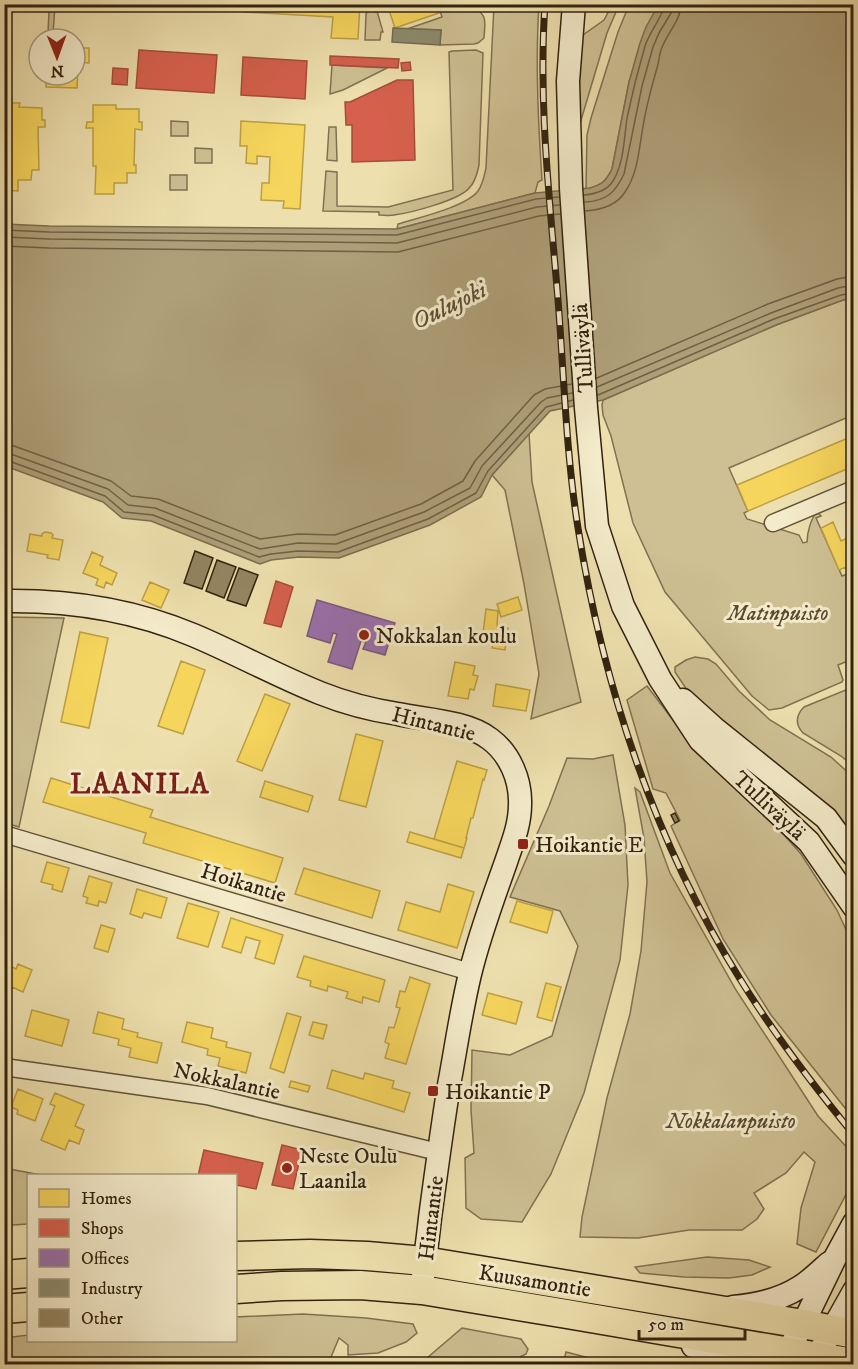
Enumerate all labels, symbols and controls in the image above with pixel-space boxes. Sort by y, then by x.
north arrow [27,27,87,87]
text: N [51,61,64,81]
water label: Oulujoki [407,274,493,337]
street label: Tulliväylä [567,302,600,393]
park label: Matinpuisto [725,600,829,627]
place label: Nokkalan koulu [376,623,517,650]
marker: Nokkalan koulu [357,628,371,642]
street label: Hintantie [389,701,478,748]
street label: Tulliväylä [727,766,811,847]
district label: LAANILA [70,767,210,802]
place label: Hoikantie E [535,832,643,859]
marker: Hoikantie E [516,837,530,851]
street label: Hoikantie [198,858,290,909]
street label: Nokkalantie [171,1057,283,1106]
place label: Hoikantie P [445,1079,551,1106]
marker: Hoikantie P [426,1084,440,1098]
park label: Nokkalanpuisto [664,1108,796,1135]
place label: Neste Oulu Laanila [299,1143,397,1195]
marker: Neste Oulu Laanila [280,1161,294,1175]
legend [27,1174,237,1342]
street label: Hintantie [413,1174,450,1262]
text: Homes [81,1188,132,1210]
text: Shops [81,1218,124,1240]
text: Offices [81,1248,129,1270]
street label: Kuusamontie [477,1259,593,1304]
text: Industry [81,1278,143,1300]
scale bar [639,1303,746,1341]
text: Other [81,1308,123,1330]
text: 50 m [648,1314,684,1336]

